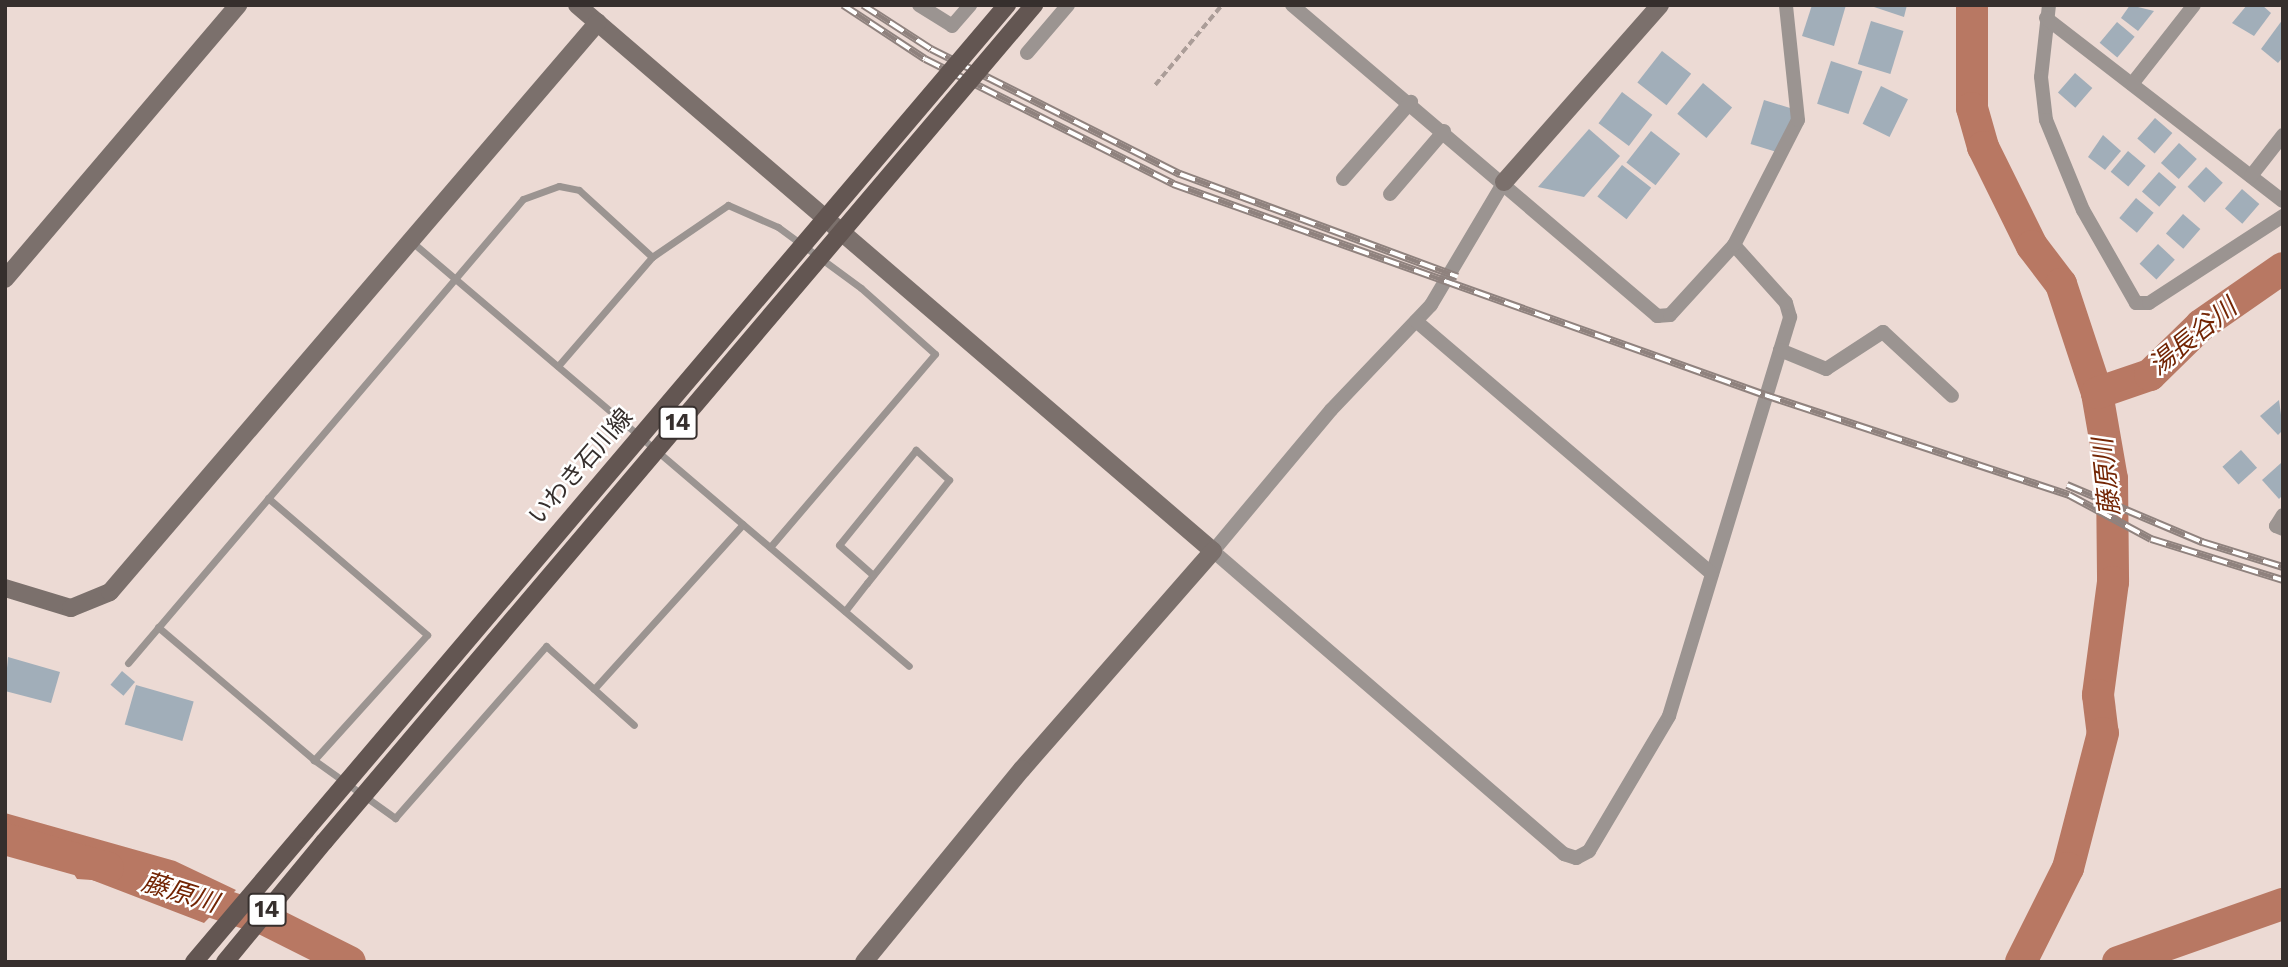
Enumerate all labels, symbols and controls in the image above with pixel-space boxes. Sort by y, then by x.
water label: 湯長谷川 [2143,292,2243,382]
street label: いわき石川線 [523,403,639,531]
road number: 14 [657,404,699,442]
water label: 藤原川 [2087,437,2127,517]
water label: 藤原川 [138,867,222,919]
road number: 14 [246,890,288,930]

